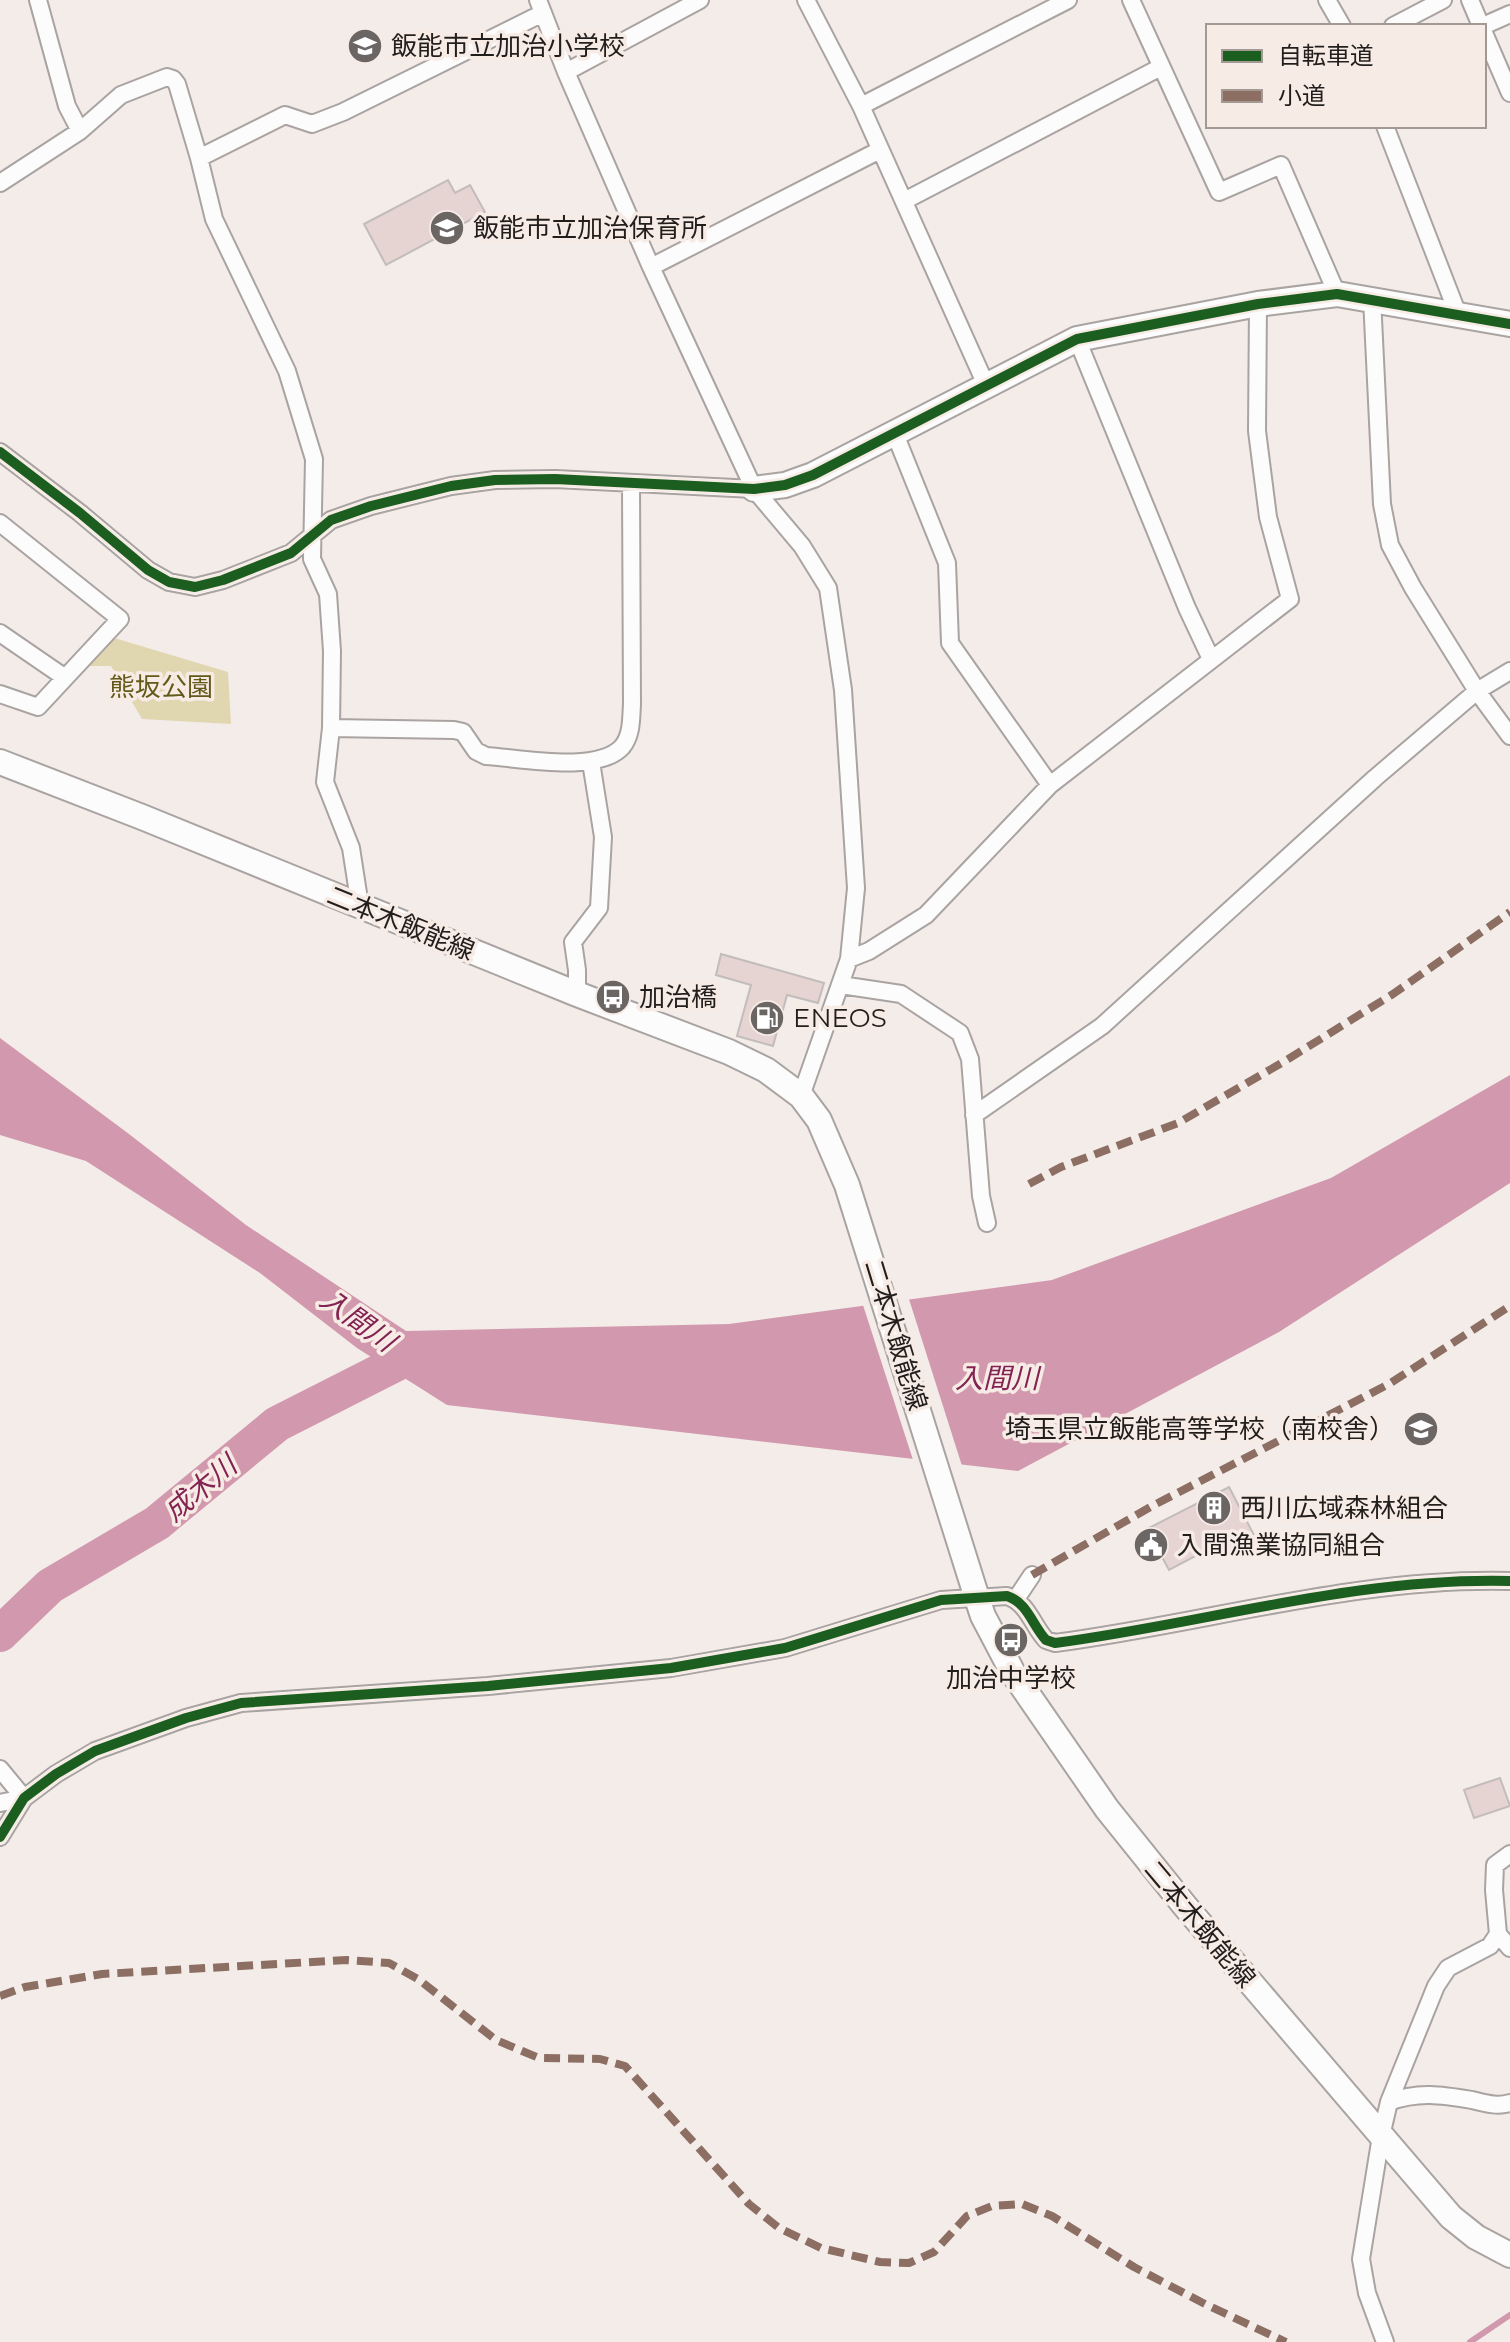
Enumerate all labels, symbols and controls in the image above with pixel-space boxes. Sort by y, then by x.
legend [1206,24,1486,128]
school or university icon: 飯能市立加治小学校 [346,27,384,65]
place label: 飯能市立加治小学校 [391,30,625,62]
text: 自転車道 [1278,41,1374,70]
text: 小道 [1278,81,1326,110]
school or university icon: 飯能市立加治保育所 [428,209,466,247]
place label: 飯能市立加治保育所 [473,212,707,244]
park label: 熊坂公園 [109,671,213,703]
street label: 二本木飯能線 [323,879,479,967]
bus stop icon: 加治橋 [594,978,632,1016]
place label: 加治橋 [639,981,717,1013]
fuel station icon: ENEOS [748,999,786,1037]
place label: ENEOS [793,1002,887,1034]
street label: 二本木飯能線 [858,1256,934,1414]
water label: 入間川 [314,1282,404,1360]
water label: 入間川 [955,1361,1042,1395]
school or university icon: 埼玉県立飯能高等学校（南校舎） [1402,1410,1440,1448]
place label: 埼玉県立飯能高等学校（南校舎） [1005,1413,1395,1445]
water label: 成木川 [157,1446,245,1528]
building icon: 西川広域森林組合 [1195,1489,1233,1527]
place label: 西川広域森林組合 [1240,1492,1448,1524]
public building icon: 入間漁業協同組合 [1132,1526,1170,1564]
place label: 入間漁業協同組合 [1177,1529,1385,1561]
bus stop icon: 加治中学校 [992,1621,1030,1659]
place label: 加治中学校 [946,1662,1076,1694]
street label: 二本木飯能線 [1138,1854,1262,1994]

